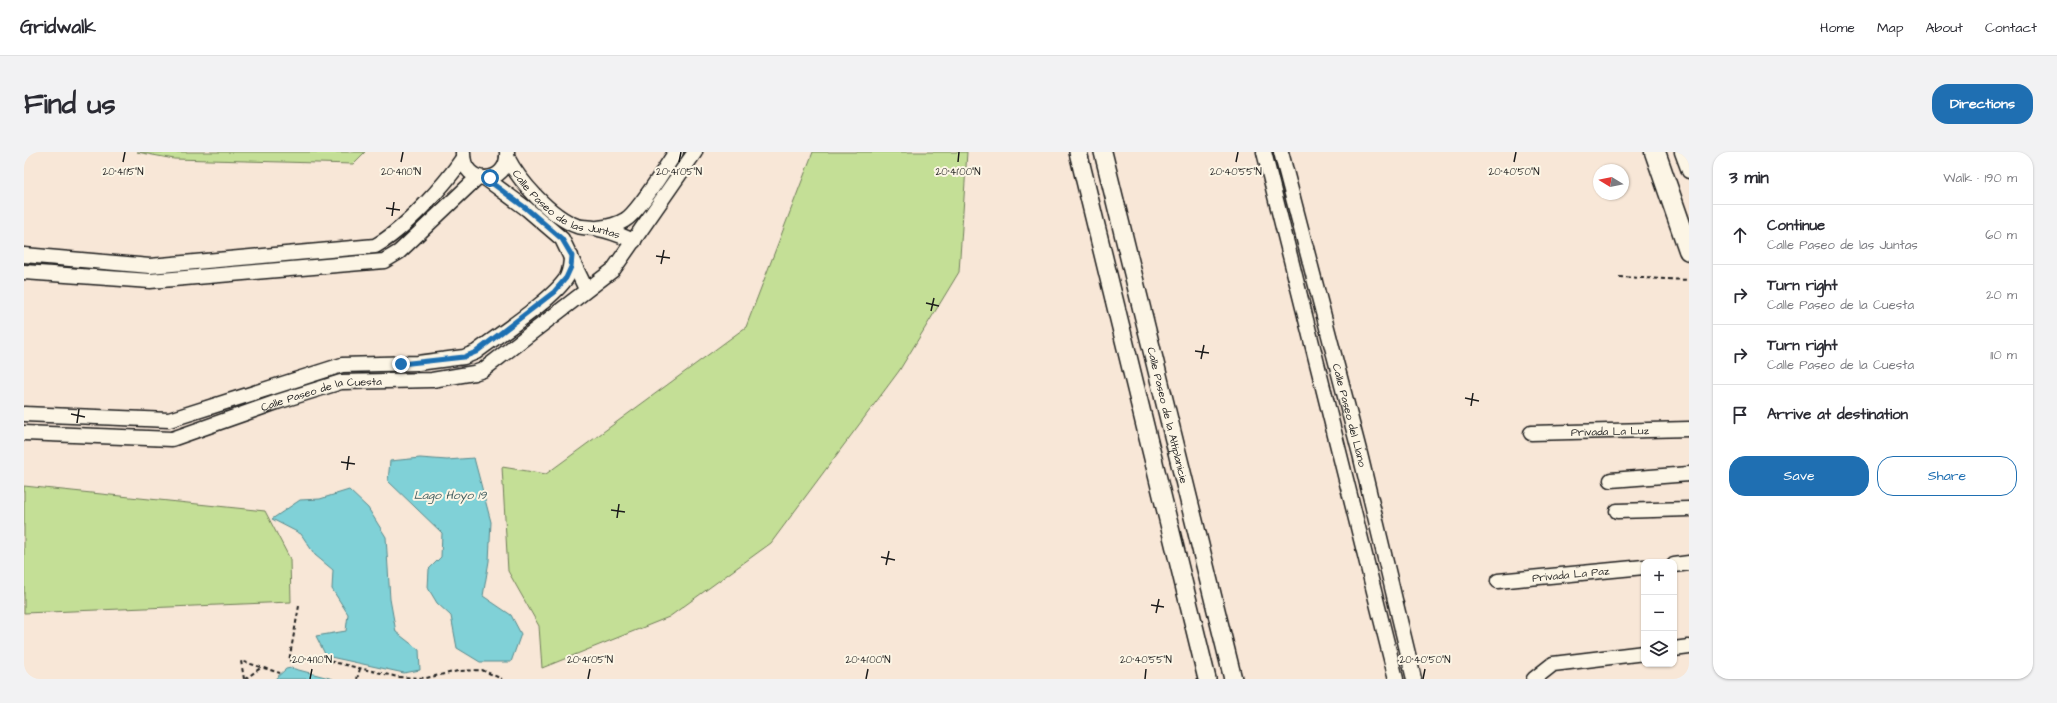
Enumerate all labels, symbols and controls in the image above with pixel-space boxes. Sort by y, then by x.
text: Gridwalk [20,14,96,41]
text: Home [1820,18,1855,38]
text: Map [1877,18,1903,38]
text: About [1925,18,1963,38]
text: Contact [1985,18,2037,38]
button: Directions [1932,84,2033,124]
text: Find us [24,85,115,124]
north arrow [1593,164,1629,200]
text: 20°41'15"N [103,165,143,179]
text: 20°41'10"N [381,165,421,179]
text: 20°41'05"N [656,165,702,179]
text: 20°41'00"N [935,165,981,179]
text: 20°40'55"N [1210,165,1262,179]
text: 20°40'50"N [1489,165,1540,179]
street label: Calle Paseo de las Juntas [509,166,623,242]
text: 3 min [1729,166,1769,190]
route start [481,169,499,187]
text: Walk · 190 m [1943,169,2017,187]
text: Continue [1767,215,1825,236]
icon: ahead [1729,224,1751,246]
text: 60 m [1985,226,2017,244]
text: Calle Paseo de las Juntas [1767,236,1918,254]
text: Turn right [1767,275,1838,296]
icon: right [1729,284,1751,306]
text: 20 m [1986,286,2017,304]
text: Calle Paseo de la Cuesta [1767,296,1914,314]
text: Turn right [1767,335,1838,356]
icon: right [1729,344,1751,366]
street label: Calle Paseo de la Altiplanicie [1144,345,1192,485]
text: 110 m [1990,346,2017,364]
route end [392,355,410,373]
text: Calle Paseo de la Cuesta [1767,356,1914,374]
street label: Calle Paseo del Llano [1329,362,1371,469]
street label: Calle Paseo de la Cuesta [259,374,382,415]
icon: arrive [1729,404,1751,426]
text: Arrive at destination [1767,404,1908,425]
street label: Privada La Luz [1571,423,1650,439]
button: Save [1729,456,1869,496]
button: Share [1877,456,2017,496]
water label: Lago Hoyo 19 [414,487,488,505]
map controls [1641,559,1677,667]
button: + [1641,559,1677,595]
street label: Privada La Paz [1531,563,1610,585]
button: − [1641,595,1677,631]
button: layers [1641,631,1677,667]
text: 20°41'10"N [292,653,332,667]
text: 20°41'05"N [567,653,613,667]
text: 20°41'00"N [845,653,891,667]
text: 20°40'55"N [1120,653,1172,667]
text: 20°40'50"N [1400,653,1451,667]

